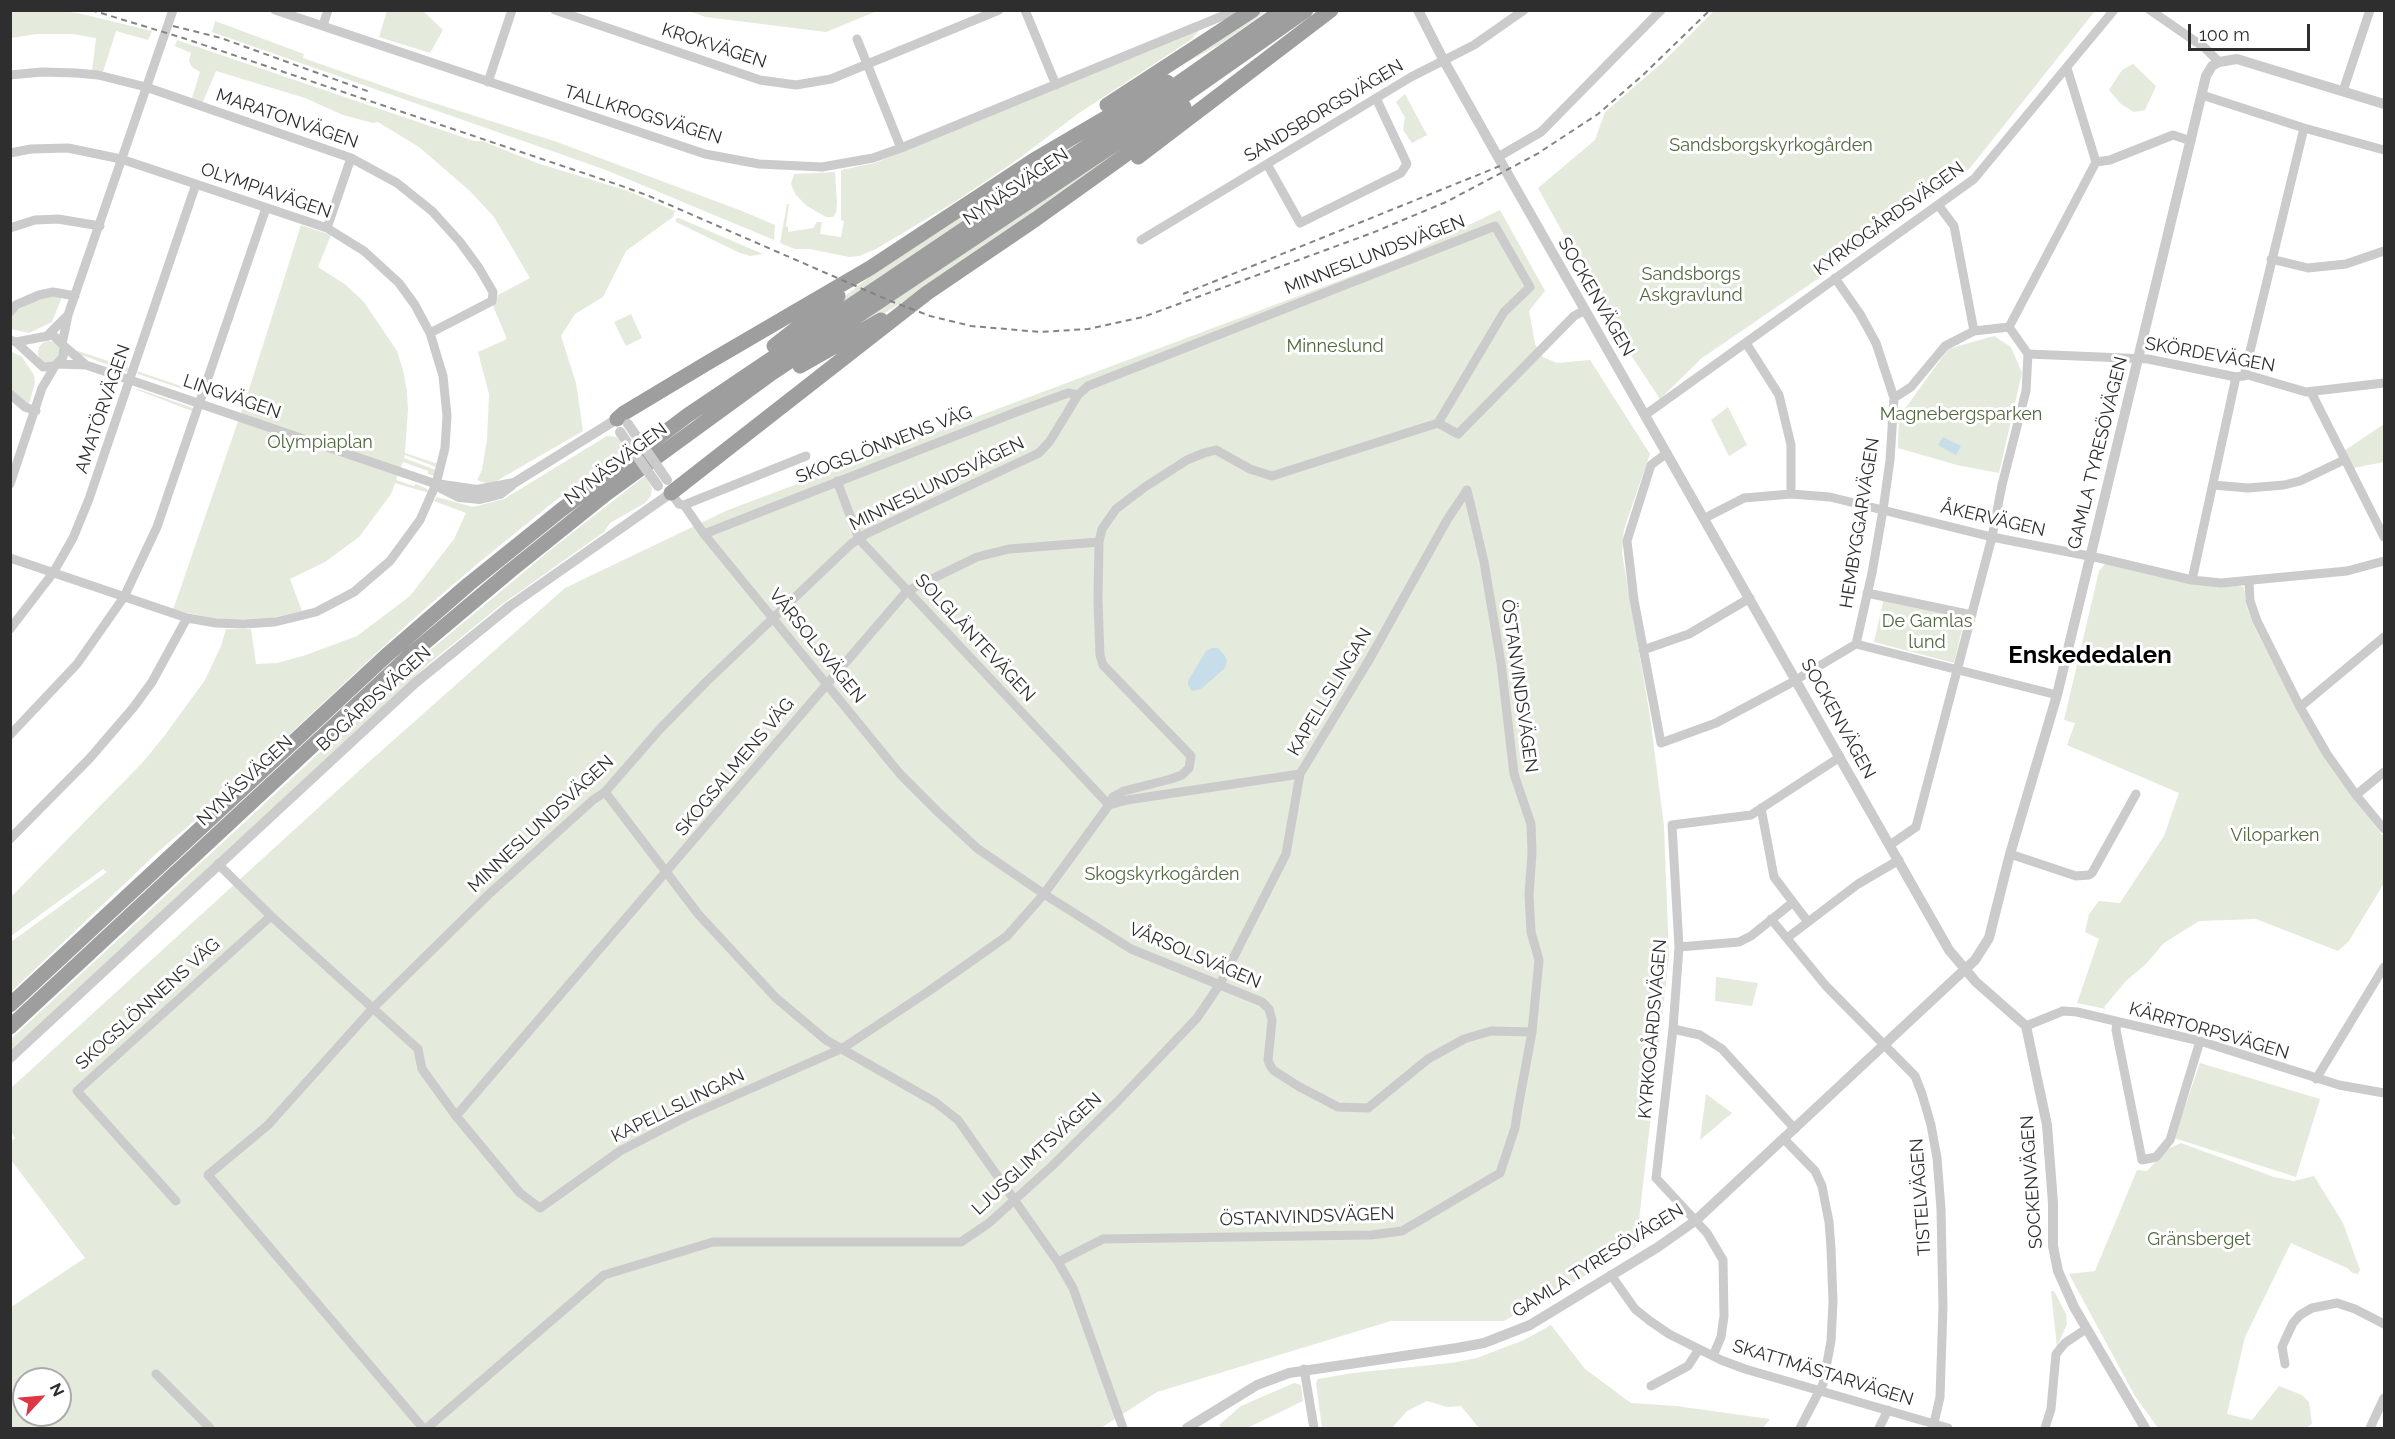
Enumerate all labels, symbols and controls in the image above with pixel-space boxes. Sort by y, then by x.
scale bar [2191,12,2312,50]
street label: KROKVÄGEN [659,19,769,73]
text: 100 m [2199,24,2250,45]
street label: SANDSBORGSVÄGEN [1240,55,1408,167]
street label: TALLKROGSVÄGEN [561,81,725,149]
street label: MARATONVÄGEN [213,85,361,153]
park label: Sandsborgskyrkogården [1669,135,1873,157]
street label: NYNÄSVÄGEN [959,144,1073,230]
street label: KYRKOGÅRDSVÄGEN [1810,157,1968,281]
street label: OLYMPIAVÄGEN [198,159,334,223]
street label: MINNESLUNDSVÄGEN [1282,211,1468,299]
street label: SOCKENVÄGEN [1553,234,1639,360]
park label: Sandsborgs Askgravlund [1639,264,1743,306]
street label: SKÖRDEVÄGEN [2143,333,2277,377]
park label: Minneslund [1286,336,1384,358]
street label: AMATÖRVÄGEN [71,342,135,476]
street label: GAMLA TYRESÖVÄGEN [2064,354,2132,552]
street label: LINGVÄGEN [180,370,284,424]
street label: SKOGSLÖNNENS VÄG [793,401,975,489]
park label: Magnebergsparken [1880,404,2042,426]
street label: NYNÄSVÄGEN [560,418,672,510]
park label: Olympiaplan [267,432,373,454]
street label: MINNESLUNDSVÄGEN [846,432,1028,536]
street label: HEMBYGGARVÄGEN [1836,436,1884,610]
street label: ÅKERVÄGEN [1939,496,2047,542]
street label: SOLGLÄNTEVÄGEN [910,570,1040,706]
street label: VÅRSOLSVÄGEN [764,584,870,708]
street label: ÖSTANVINDSVÄGEN [1496,598,1542,774]
park label: De Gamlas lund [1882,611,1972,654]
street label: KAPELLSLINGAN [1283,624,1377,760]
street label: BOGÅRDSVÄGEN [312,642,436,756]
district label: Enskededalen [2008,642,2172,670]
street label: SOCKENVÄGEN [1796,655,1880,783]
street label: SKOGSALMENS VÄG [671,694,799,840]
street label: NYNÄSVÄGEN [193,731,297,831]
street label: MINNESLUNDSVÄGEN [464,751,618,897]
park label: Viloparken [2230,825,2320,847]
park label: Skogskyrkogården [1084,864,1240,886]
street label: VÅRSOLSVÄGEN [1126,918,1264,994]
street label: SKOGSLÖNNENS VÄG [71,934,225,1074]
street label: KYRKOGÅRDSVÄGEN [1634,938,1672,1120]
street label: KÄRRTORPSVÄGEN [2127,998,2291,1064]
street label: KAPELLSLINGAN [608,1064,748,1148]
street label: LJUSGLIMTSVÄGEN [968,1088,1106,1220]
street label: SOCKENVÄGEN [2017,1114,2047,1250]
street label: TISTELVÄGEN [1906,1138,1936,1256]
street label: GAMLA TYRESÖVÄGEN [1508,1199,1688,1323]
street label: ÖSTANVINDSVÄGEN [1219,1203,1395,1231]
park label: Gränsberget [2147,1229,2251,1251]
street label: SKATTMÄSTARVÄGEN [1730,1335,1916,1411]
north arrow [12,1367,72,1427]
text: N [46,1380,68,1399]

